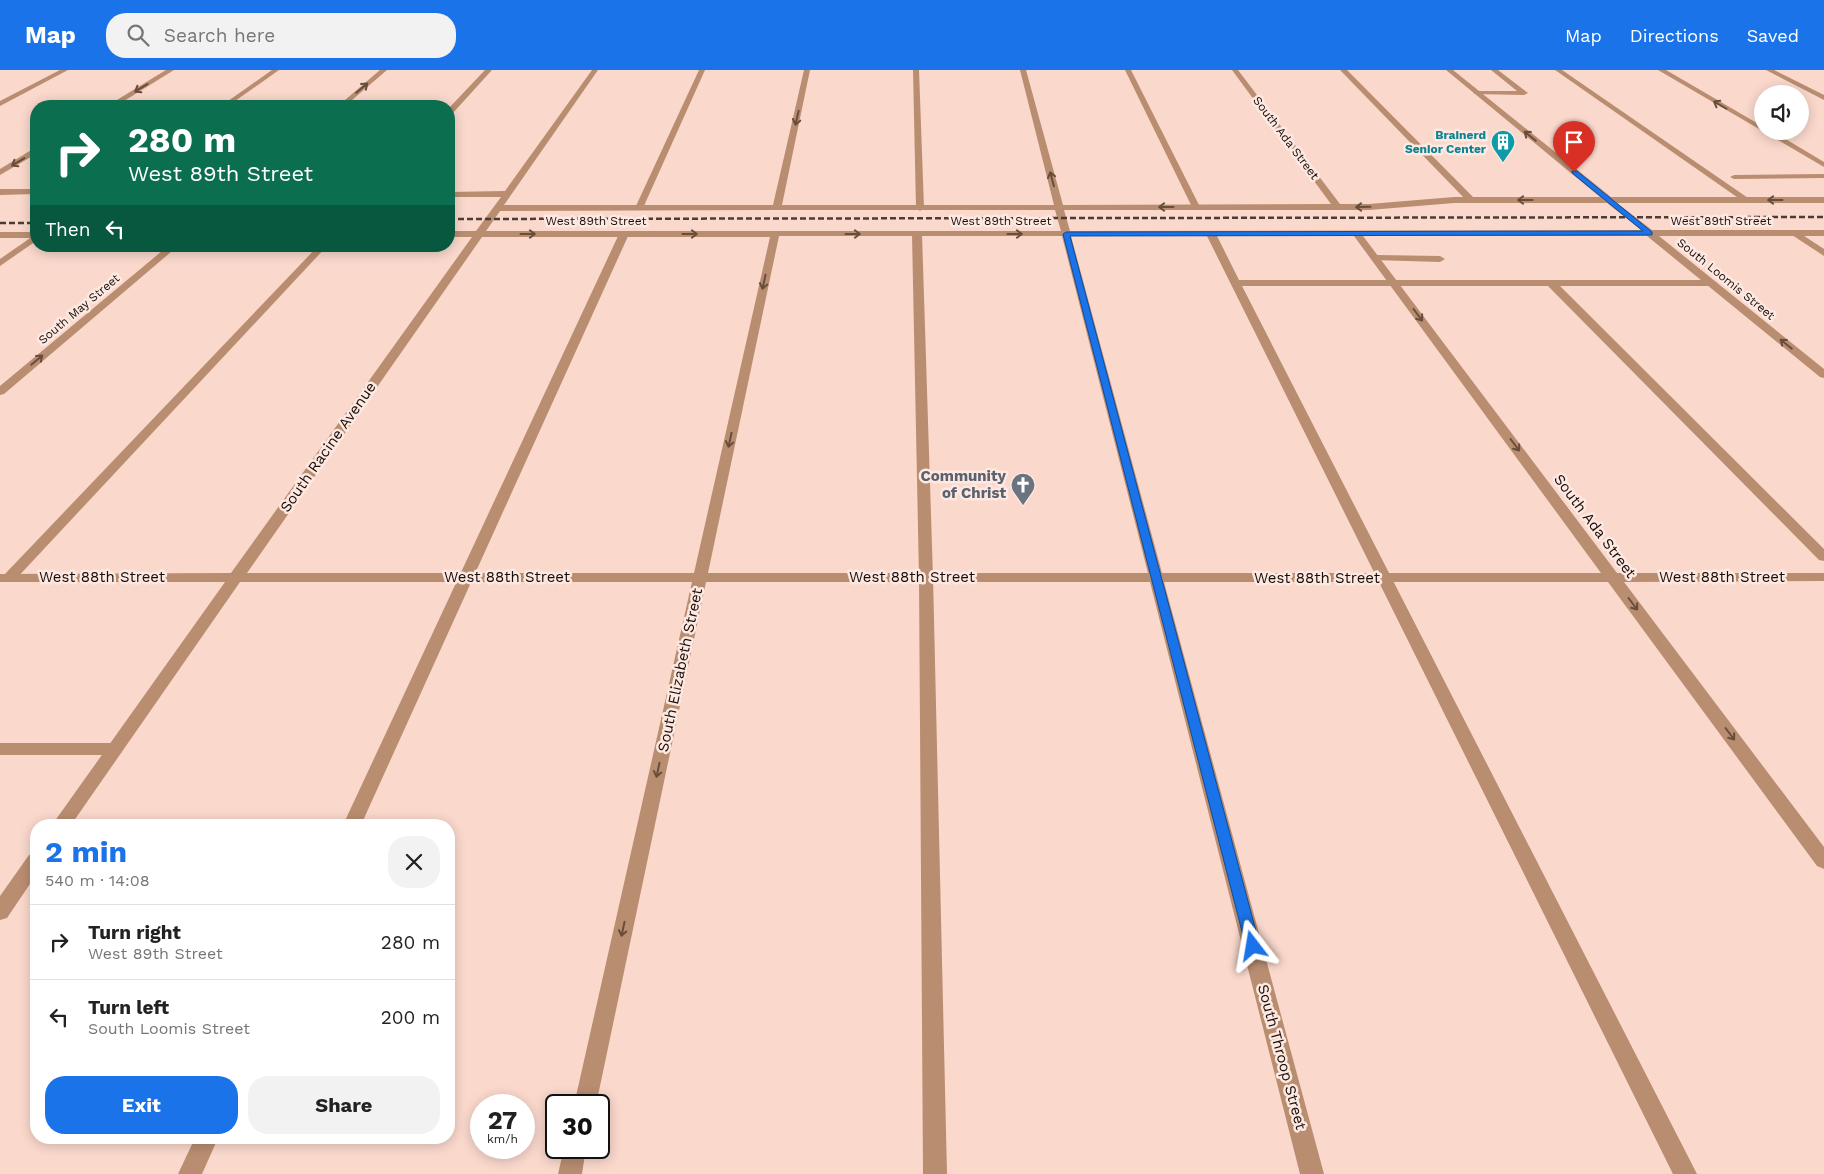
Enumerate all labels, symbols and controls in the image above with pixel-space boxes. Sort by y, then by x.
search box [106,13,456,58]
text: Map [25,21,76,49]
icon: search [124,21,152,49]
text: Search here [164,24,275,47]
text: Map [1565,25,1602,46]
text: Directions [1630,25,1719,46]
text: Saved [1747,25,1799,46]
one-way arrow [356,82,369,94]
one-way arrow [134,84,148,94]
map controls [1754,85,1809,140]
button: sound [1754,85,1809,140]
street label: South Ada Street [1250,94,1322,182]
one-way arrow [1714,99,1728,109]
one-way arrow [792,109,801,125]
text: 280 m [128,119,236,161]
icon: right [45,120,110,185]
pin [1553,121,1595,172]
place label: Brainerd Senior Center [1405,128,1487,156]
icon: arrive [1560,128,1588,156]
building icon: Brainerd Senior Center [1490,129,1516,163]
one-way arrow [1523,130,1536,141]
one-way arrow [12,157,26,167]
text: West 89th Street [128,161,313,186]
one-way arrow [1046,171,1056,187]
one-way arrow [1518,195,1534,205]
one-way arrow [1768,195,1784,205]
one-way arrow [1158,202,1174,212]
one-way arrow [1355,202,1372,212]
street label: West 89th Street [546,214,646,228]
street label: West 89th Street [951,214,1051,228]
street label: West 89th Street [1671,214,1771,228]
icon: left [101,215,129,243]
text: Then [45,218,91,241]
one-way arrow [520,229,536,239]
one-way arrow [682,229,698,239]
one-way arrow [844,229,861,239]
one-way arrow [1007,229,1023,239]
street label: South Loomis Street [1674,235,1778,323]
street label: South May Street [36,271,122,347]
one-way arrow [759,273,769,289]
one-way arrow [1412,308,1423,321]
one-way arrow [1780,338,1793,349]
one-way arrow [31,355,44,366]
street label: South Racine Avenue [276,378,380,516]
one-way arrow [725,432,734,448]
one-way arrow [1509,438,1520,451]
place label: Community of Christ [921,467,1007,502]
street label: South Ada Street [1550,470,1640,582]
church icon: Community of Christ [1010,472,1036,506]
street label: West 88th Street [39,568,166,586]
street label: West 88th Street [444,568,571,586]
street label: West 88th Street [849,568,976,586]
street label: West 88th Street [1659,568,1786,586]
street label: West 88th Street [1254,569,1381,587]
street label: South Elizabeth Street [654,586,706,753]
one-way arrow [1627,597,1638,610]
one-way arrow [1725,727,1735,741]
one-way arrow [653,762,662,778]
text: 2 min [45,834,127,869]
button: close [388,836,440,888]
text: 540 m · 14:08 [45,871,150,890]
position arrow [1226,919,1278,971]
text: Turn right [88,921,181,944]
one-way arrow [618,921,627,937]
icon: right [45,928,73,956]
text: 280 m [381,931,440,954]
text: West 89th Street [88,944,223,963]
street label: South Throop Street [1254,982,1310,1132]
text: Turn left [88,996,169,1019]
icon: left [45,1003,73,1031]
text: 200 m [381,1006,440,1029]
text: South Loomis Street [88,1019,250,1038]
button: Exit [45,1076,238,1134]
button: Share [248,1076,440,1134]
speed limit sign: 30 [545,1094,610,1159]
text: 27 [488,1106,517,1135]
text: km/h [487,1132,518,1146]

